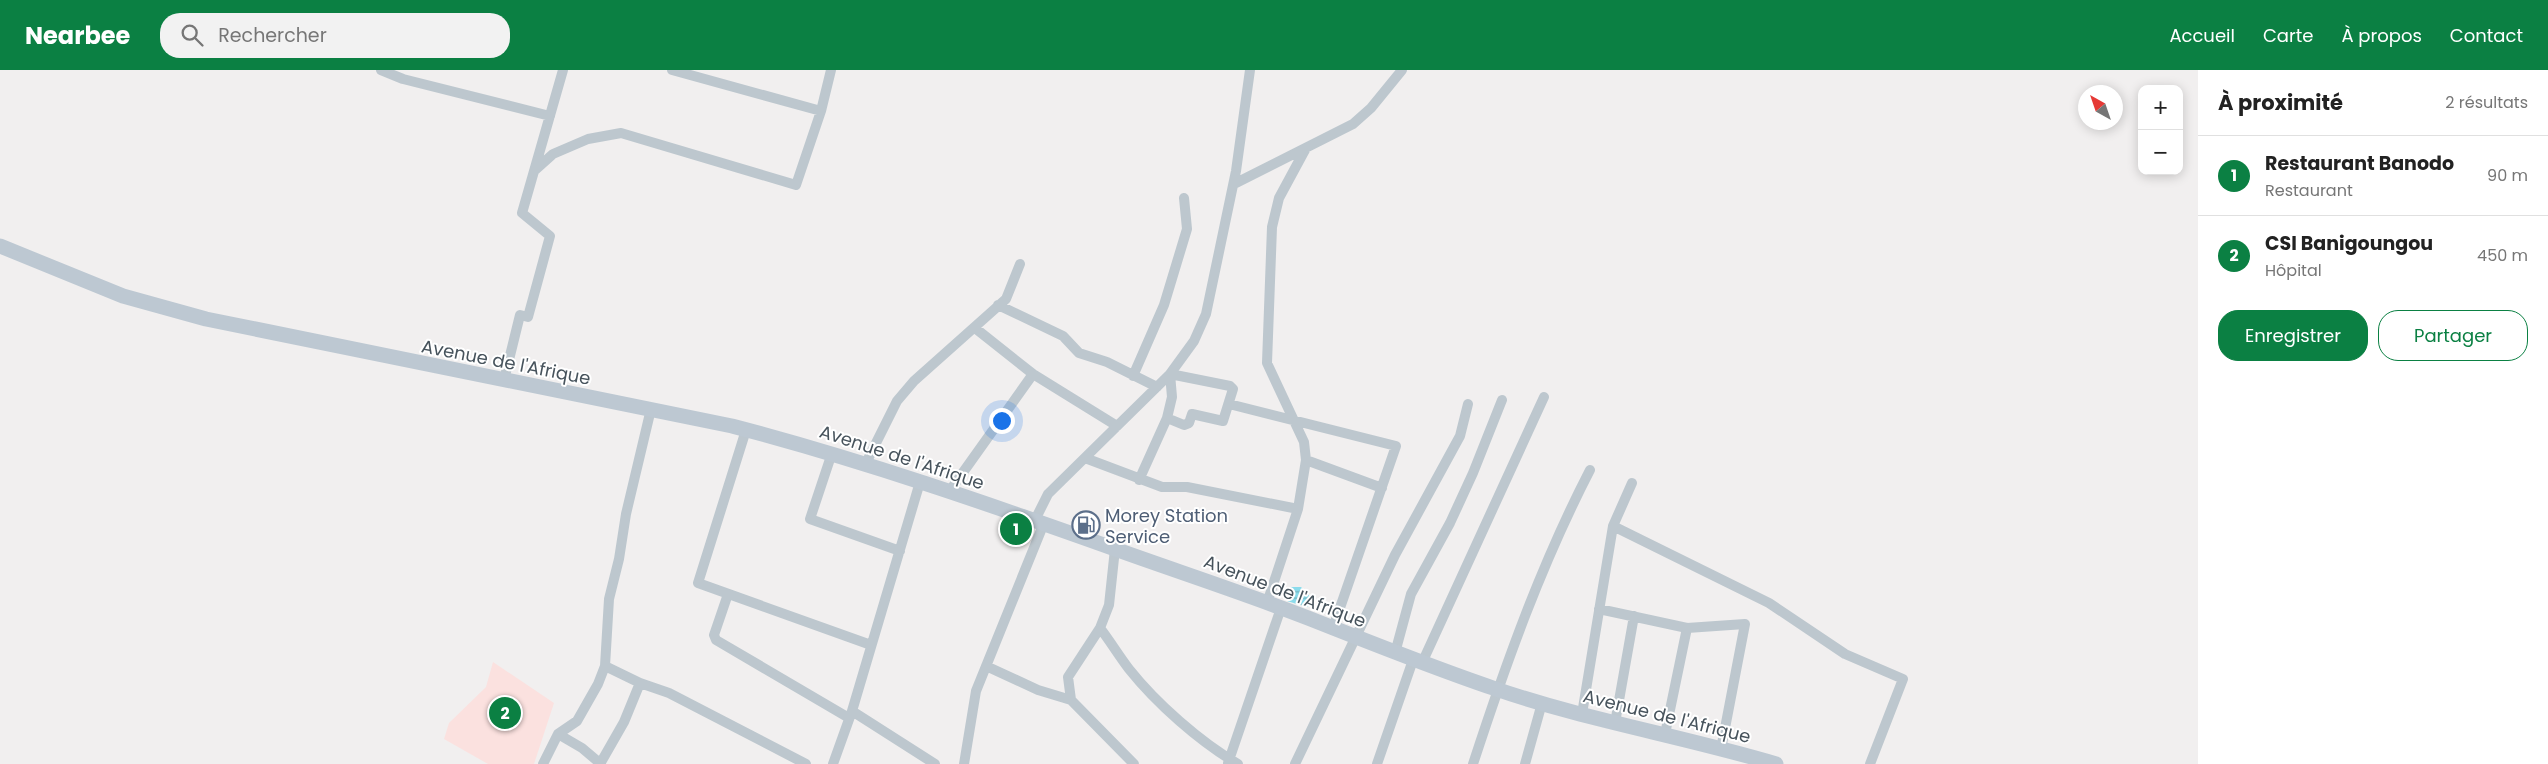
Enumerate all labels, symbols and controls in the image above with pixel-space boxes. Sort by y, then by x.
search box [160,13,510,58]
text: Nearbee [25,19,130,52]
icon: search [178,21,206,49]
text: Rechercher [218,22,327,49]
text: Accueil [2169,23,2235,48]
text: Carte [2263,23,2313,48]
text: À propos [2341,23,2422,48]
text: Contact [2450,23,2523,48]
north arrow [2078,85,2123,130]
map controls [2138,85,2183,175]
button: + [2138,85,2183,130]
text: À proximité [2218,88,2343,117]
text: 2 résultats [2445,91,2528,114]
button: − [2138,130,2183,175]
text: Restaurant Banodo [2265,150,2454,177]
text: 1 [2231,164,2237,187]
text: 90 m [2487,164,2528,187]
text: Restaurant [2265,179,2353,202]
text: CSI Banigoungou [2265,230,2433,257]
text: 2 [2229,244,2239,267]
text: 450 m [2477,244,2528,267]
text: Hôpital [2265,259,2322,282]
button: Enregistrer [2218,310,2368,361]
button: Partager [2378,310,2528,361]
street label: Avenue de l'Afrique [419,333,593,391]
your location [989,408,1015,434]
street label: Avenue de l'Afrique [816,419,988,495]
place label: Morey Station Service [1105,503,1228,549]
pin: 1 [1000,510,1032,548]
fuel station icon: Morey Station Service [1071,510,1101,540]
street label: Avenue de l'Afrique [1200,549,1370,633]
street label: Avenue de l'Afrique [1581,683,1753,749]
pin: 2 [489,694,521,732]

